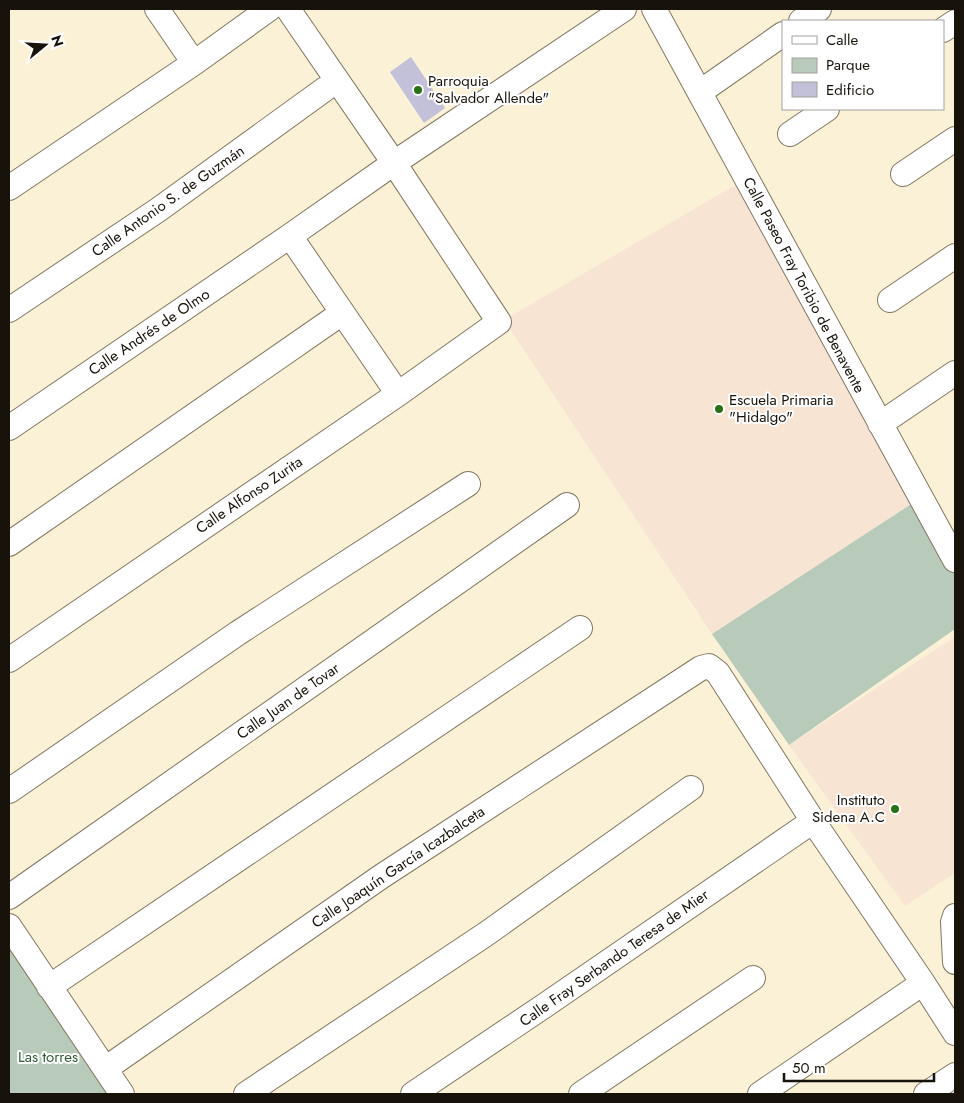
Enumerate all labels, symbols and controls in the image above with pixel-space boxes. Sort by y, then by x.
north arrow [20,20,70,70]
legend [782,20,944,110]
text: Calle [826,29,858,51]
text: N [46,33,69,49]
text: Parque [826,54,870,76]
place label: Parroquia "Salvador Allende" [428,70,549,109]
text: Edificio [826,79,874,101]
marker: Parroquia "Salvador Allende" [412,84,424,96]
street label: Calle Antonio S. de Guzmán [87,140,249,262]
street label: Calle Paseo Fray Toribio de Benavente [738,173,871,397]
street label: Calle Andrés de Olmo [84,283,214,381]
place label: Escuela Primaria "Hidalgo" [729,389,833,428]
marker: Escuela Primaria "Hidalgo" [713,403,725,415]
street label: Calle Alfonso Zurita [191,451,307,539]
street label: Calle Juan de Tovar [232,657,345,745]
place label: Instituto Sidena A.C [812,789,885,828]
street label: Calle Joaquín García Icazbalceta [307,801,489,933]
marker: Instituto Sidena A.C [889,803,901,815]
street label: Calle Fray Serbando Teresa de Mier [515,884,714,1032]
park label: Las torres [18,1046,78,1068]
scale bar [784,1050,934,1082]
text: 50 m [792,1057,826,1079]

